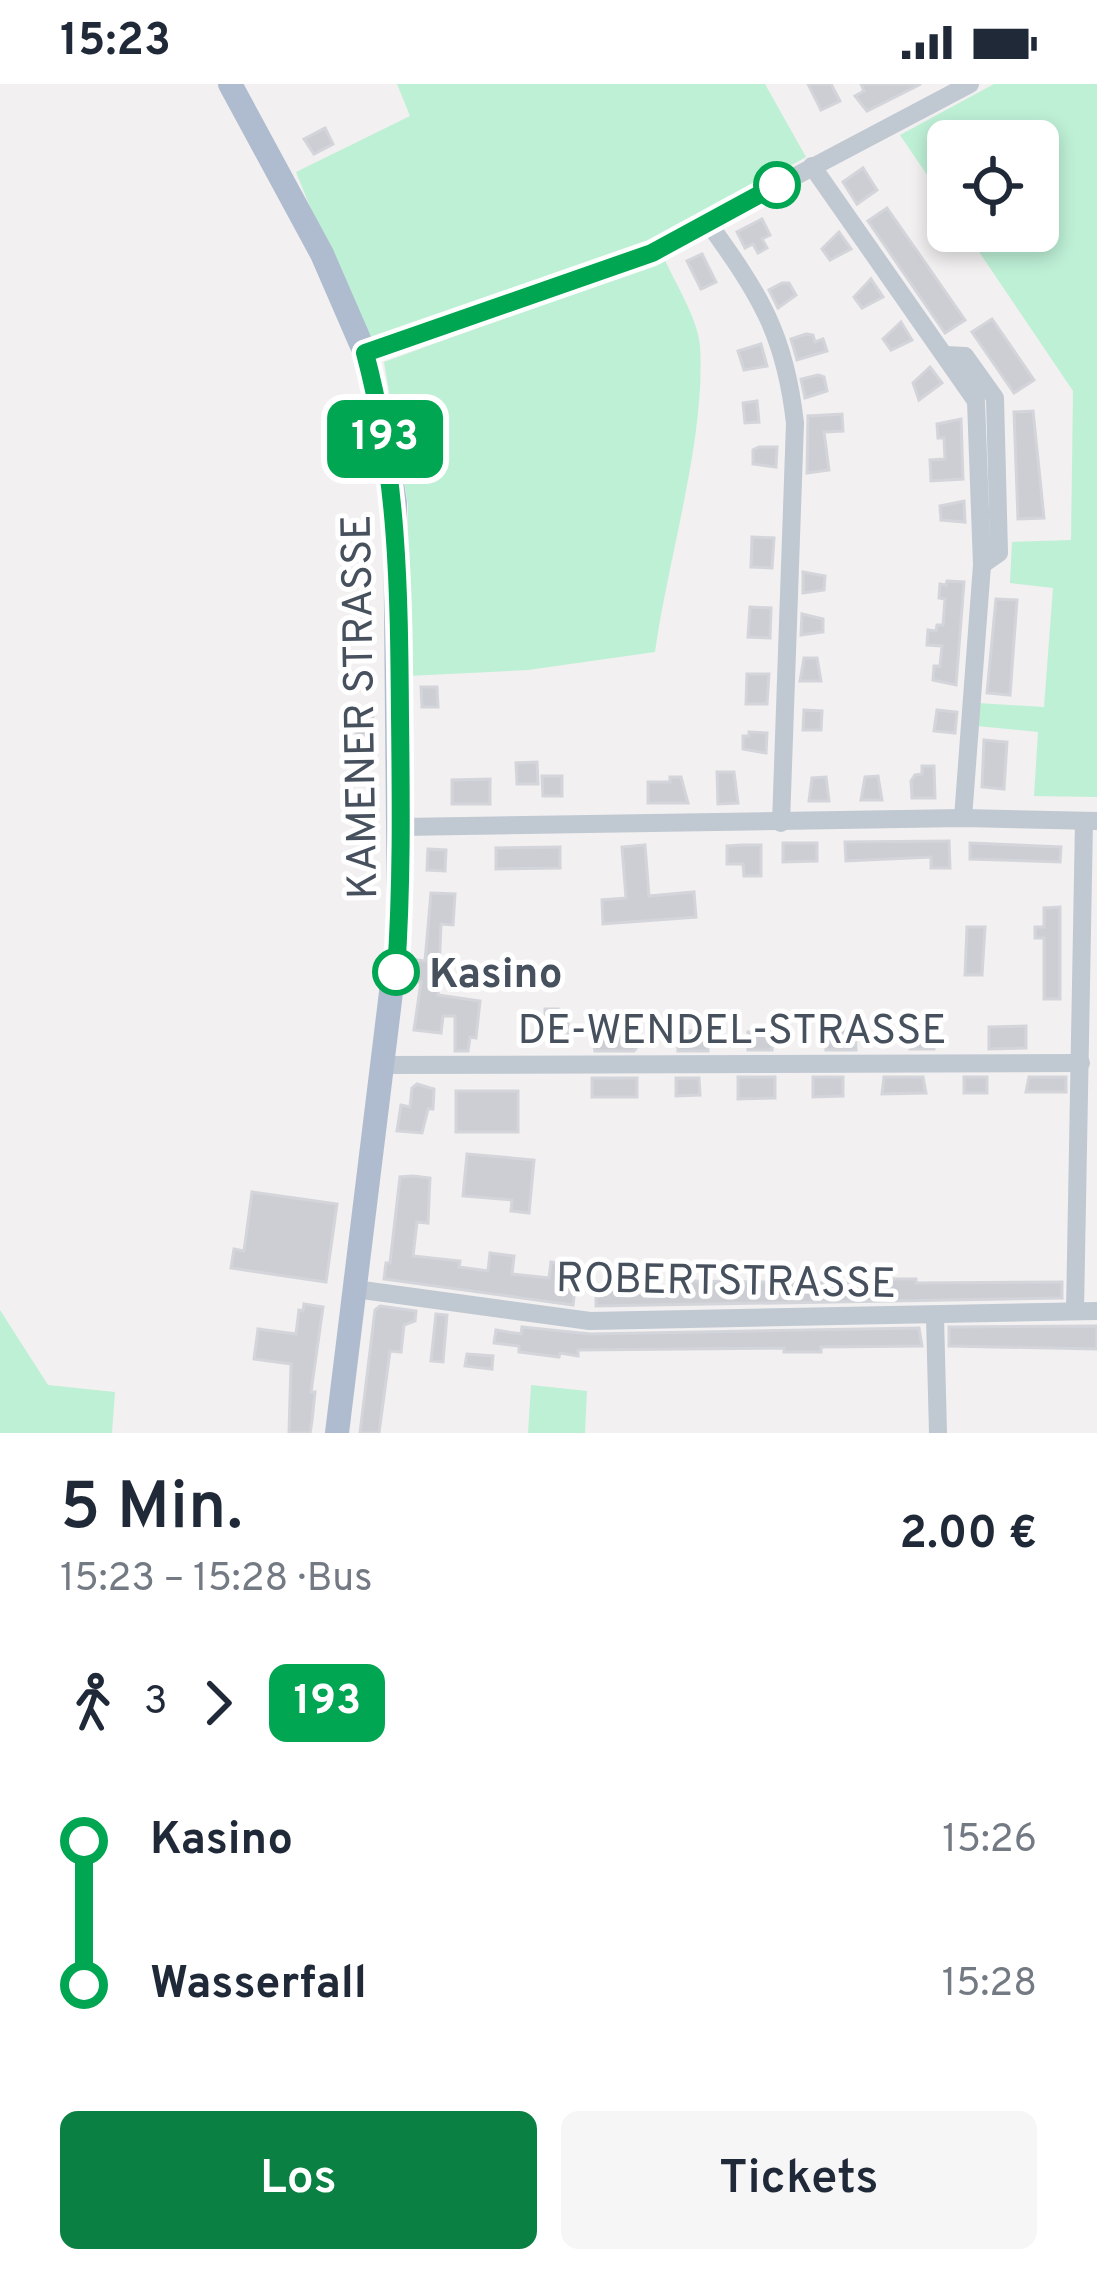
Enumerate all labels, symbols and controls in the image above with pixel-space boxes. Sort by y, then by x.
text: 15:23 [60,14,171,71]
map controls [927,120,1059,252]
button: locate [927,120,1059,252]
unlabelled marker [755,163,799,207]
line badge: 193 [316,400,454,478]
text: 193 [351,412,419,465]
street label: KAMENER STRASSE [333,514,392,900]
marker: Kasino [374,950,418,994]
place label: Kasino [429,950,562,1003]
street label: DE-WENDEL-STRASSE [517,1006,947,1059]
street label: ROBERTSTRASSE [555,1254,897,1313]
text: 5 Min. [60,1469,243,1552]
text: 2.00 € [899,1507,1037,1564]
text: 15:23 – 15:28 · Bus [60,1556,373,1605]
icon: walk [60,1670,126,1736]
icon: forward [185,1670,251,1736]
text: 193 [293,1676,361,1729]
text: 3 [144,1679,167,1728]
text: Kasino [150,1813,293,1870]
text: 15:26 [942,1817,1037,1866]
text: Wasserfall [150,1957,367,2014]
text: 15:28 [942,1961,1037,2010]
button: Los [60,2111,537,2249]
button: Tickets [561,2111,1037,2249]

